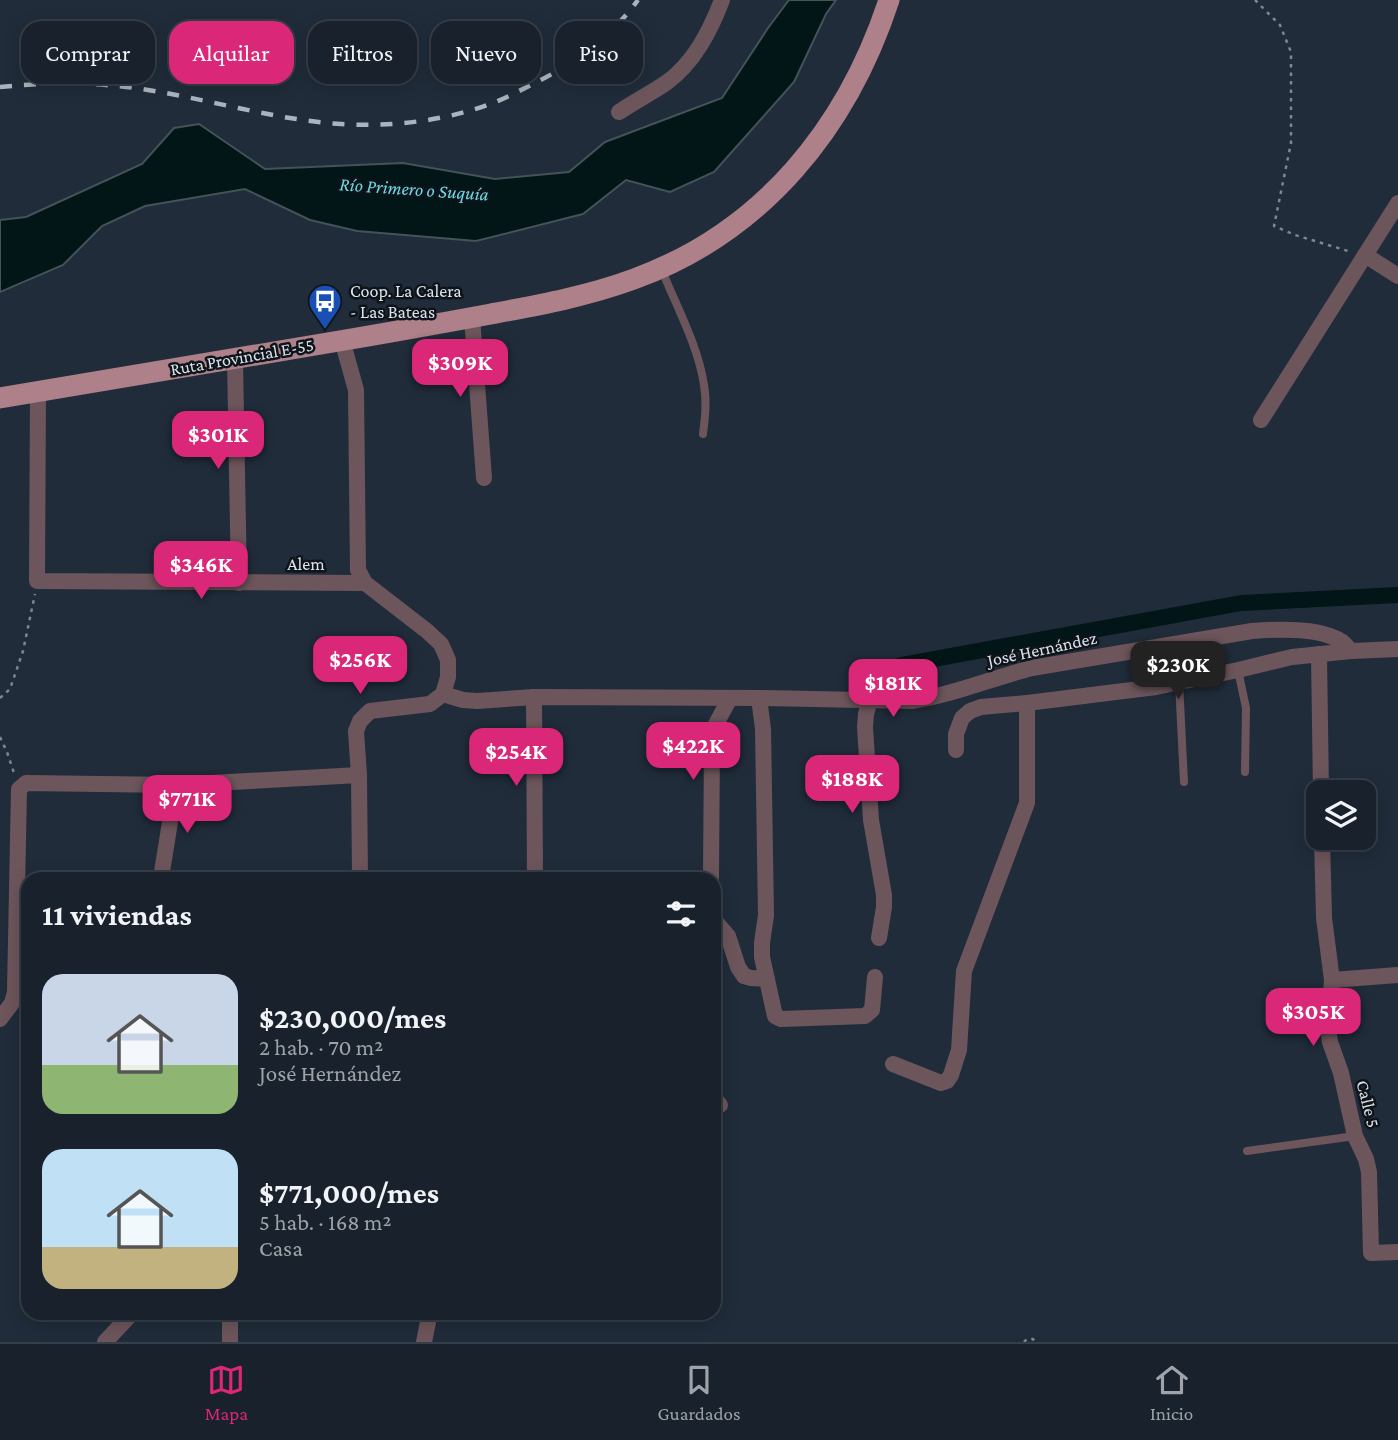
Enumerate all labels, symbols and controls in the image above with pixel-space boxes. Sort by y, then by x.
chip: Comprar [21,21,155,84]
chip: Alquilar [169,21,294,84]
chip: Filtros [308,21,417,84]
chip: Nuevo [431,21,541,84]
chip: Piso [555,21,643,84]
water label: Río Primero o Suquía [339,173,489,205]
place label: Coop. La Calera - Las Bateas [350,281,462,322]
bus stop icon: Coop. La Calera - Las Bateas [306,282,344,331]
street label: Ruta Provincial E-55 [169,335,315,379]
pin: $309K [411,340,509,399]
text: $309K [428,349,492,375]
pin: $301K [169,412,267,471]
text: $301K [188,421,248,447]
pin: $346K [152,542,250,601]
text: $346K [170,551,232,577]
street label: Alem [287,554,325,574]
street label: José Hernández [983,628,1099,671]
pin: $256K [311,636,409,696]
pin: $230K [1129,642,1227,701]
text: $256K [329,646,391,672]
text: $230K [1146,651,1210,677]
pin: $181K [844,660,942,719]
text: $181K [865,669,921,695]
pin: $422K [644,722,742,782]
pin: $254K [467,728,565,788]
text: $422K [662,732,724,758]
text: $254K [485,738,547,764]
pin: $188K [803,756,901,815]
text: $188K [821,765,883,791]
pin: $771K [138,776,236,835]
map controls [1306,780,1376,850]
button: layers [1306,780,1376,850]
text: $771K [159,785,215,811]
icon: filters [662,895,700,933]
text: 11 viviendas [42,898,192,931]
pin: $305K [1264,988,1362,1048]
text: $305K [1282,998,1344,1024]
text: $230,000/mes [259,1001,446,1034]
icon: home [98,1002,182,1086]
text: 2 hab. · 70 m² [259,1034,383,1060]
text: José Hernández [259,1060,401,1086]
street label: Calle 5 [1352,1078,1384,1130]
text: $771,000/mes [259,1176,439,1209]
icon: home [98,1177,182,1261]
text: 5 hab. · 168 m² [259,1209,392,1235]
text: Casa [259,1235,303,1261]
tab: Mapa [205,1361,248,1424]
tab: Guardados [658,1361,741,1424]
tab: Inicio [1150,1361,1193,1424]

